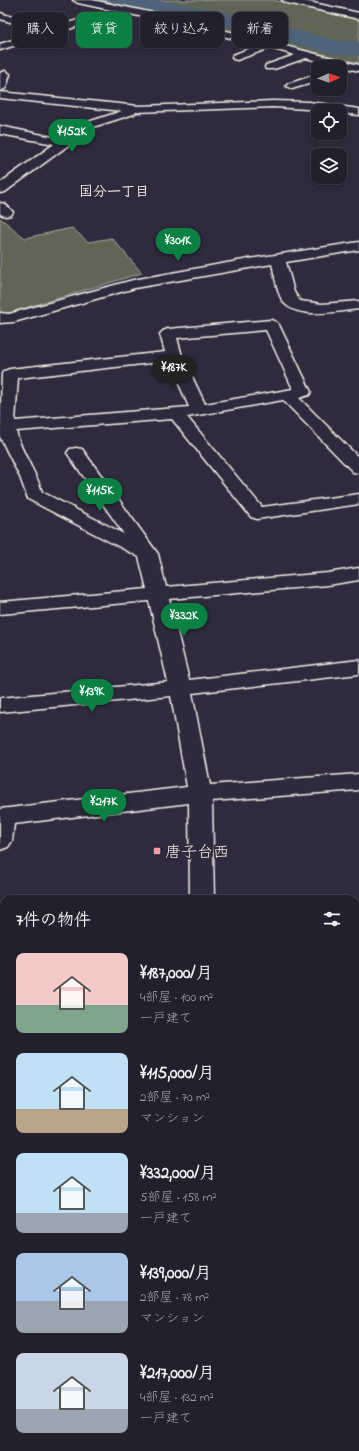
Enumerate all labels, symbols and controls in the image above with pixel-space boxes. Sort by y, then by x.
chip: 購入 [12,12,68,48]
chip: 賃貸 [76,12,132,48]
chip: 絞り込み [140,12,224,48]
chip: 新着 [232,12,288,48]
north arrow [311,60,347,96]
map controls [311,60,347,184]
button: locate [311,104,347,140]
pin: ¥152K [44,119,100,153]
text: ¥152K [57,122,87,141]
button: layers [311,148,347,184]
district label: 国分一丁目 [79,182,149,203]
pin: ¥301K [150,228,206,262]
text: ¥301K [165,231,191,250]
pin: ¥187K [146,355,202,389]
text: ¥187K [161,358,187,377]
pin: ¥115K [72,478,128,512]
text: ¥115K [86,481,114,500]
pin: ¥332K [156,603,212,637]
text: ¥332K [170,606,198,625]
pin: ¥139K [64,679,120,713]
text: ¥139K [80,682,104,701]
pin: ¥217K [76,789,132,823]
text: ¥217K [90,792,118,811]
place label: 唐子台西 [165,841,229,865]
marker: 唐子台西 [152,846,162,856]
text: 7件の物件 [16,908,91,933]
icon: filters [321,908,343,930]
text: ¥187,000/月 [140,961,213,986]
icon: home [48,969,96,1017]
text: 4部屋 · 100 m² [140,988,213,1007]
text: 一戸建て [140,1009,192,1028]
text: ¥115,000/月 [140,1061,214,1086]
icon: home [48,1069,96,1117]
text: 2部屋 · 70 m² [140,1088,210,1107]
text: マンション [140,1109,204,1128]
text: ¥332,000/月 [140,1161,216,1186]
icon: home [48,1169,96,1217]
text: 5部屋 · 158 m² [140,1188,216,1207]
text: 一戸建て [140,1209,192,1228]
text: ¥139,000/月 [140,1261,211,1286]
icon: home [48,1269,96,1317]
text: 2部屋 · 78 m² [140,1288,209,1307]
text: マンション [140,1309,204,1328]
text: ¥217,000/月 [140,1361,215,1386]
icon: home [48,1369,96,1417]
text: 4部屋 · 132 m² [140,1388,214,1407]
text: 一戸建て [140,1409,192,1428]

